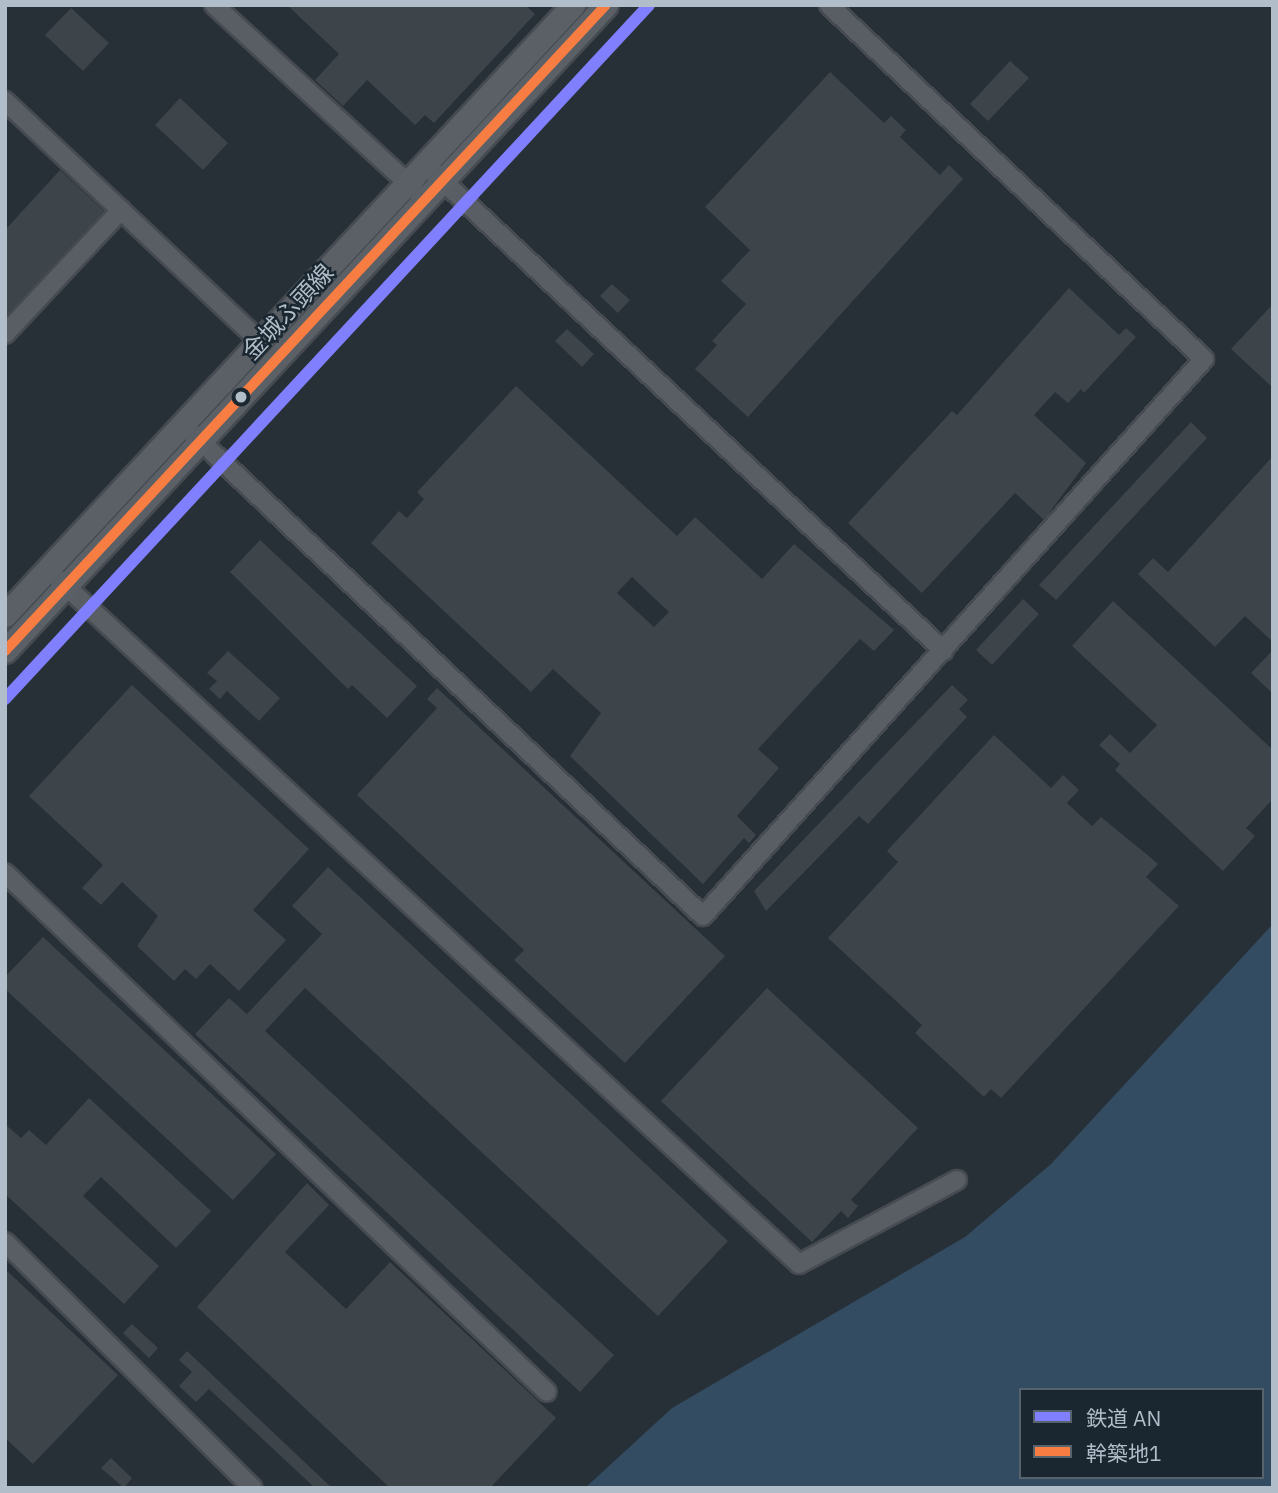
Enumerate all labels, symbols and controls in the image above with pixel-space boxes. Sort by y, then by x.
street label: 金城ふ頭線 [237,258,339,366]
unlabelled marker [234,390,248,404]
legend [1019,1388,1264,1479]
text: 鉄道 AN [1086,1404,1161,1432]
text: 幹築地1 [1086,1439,1162,1467]

